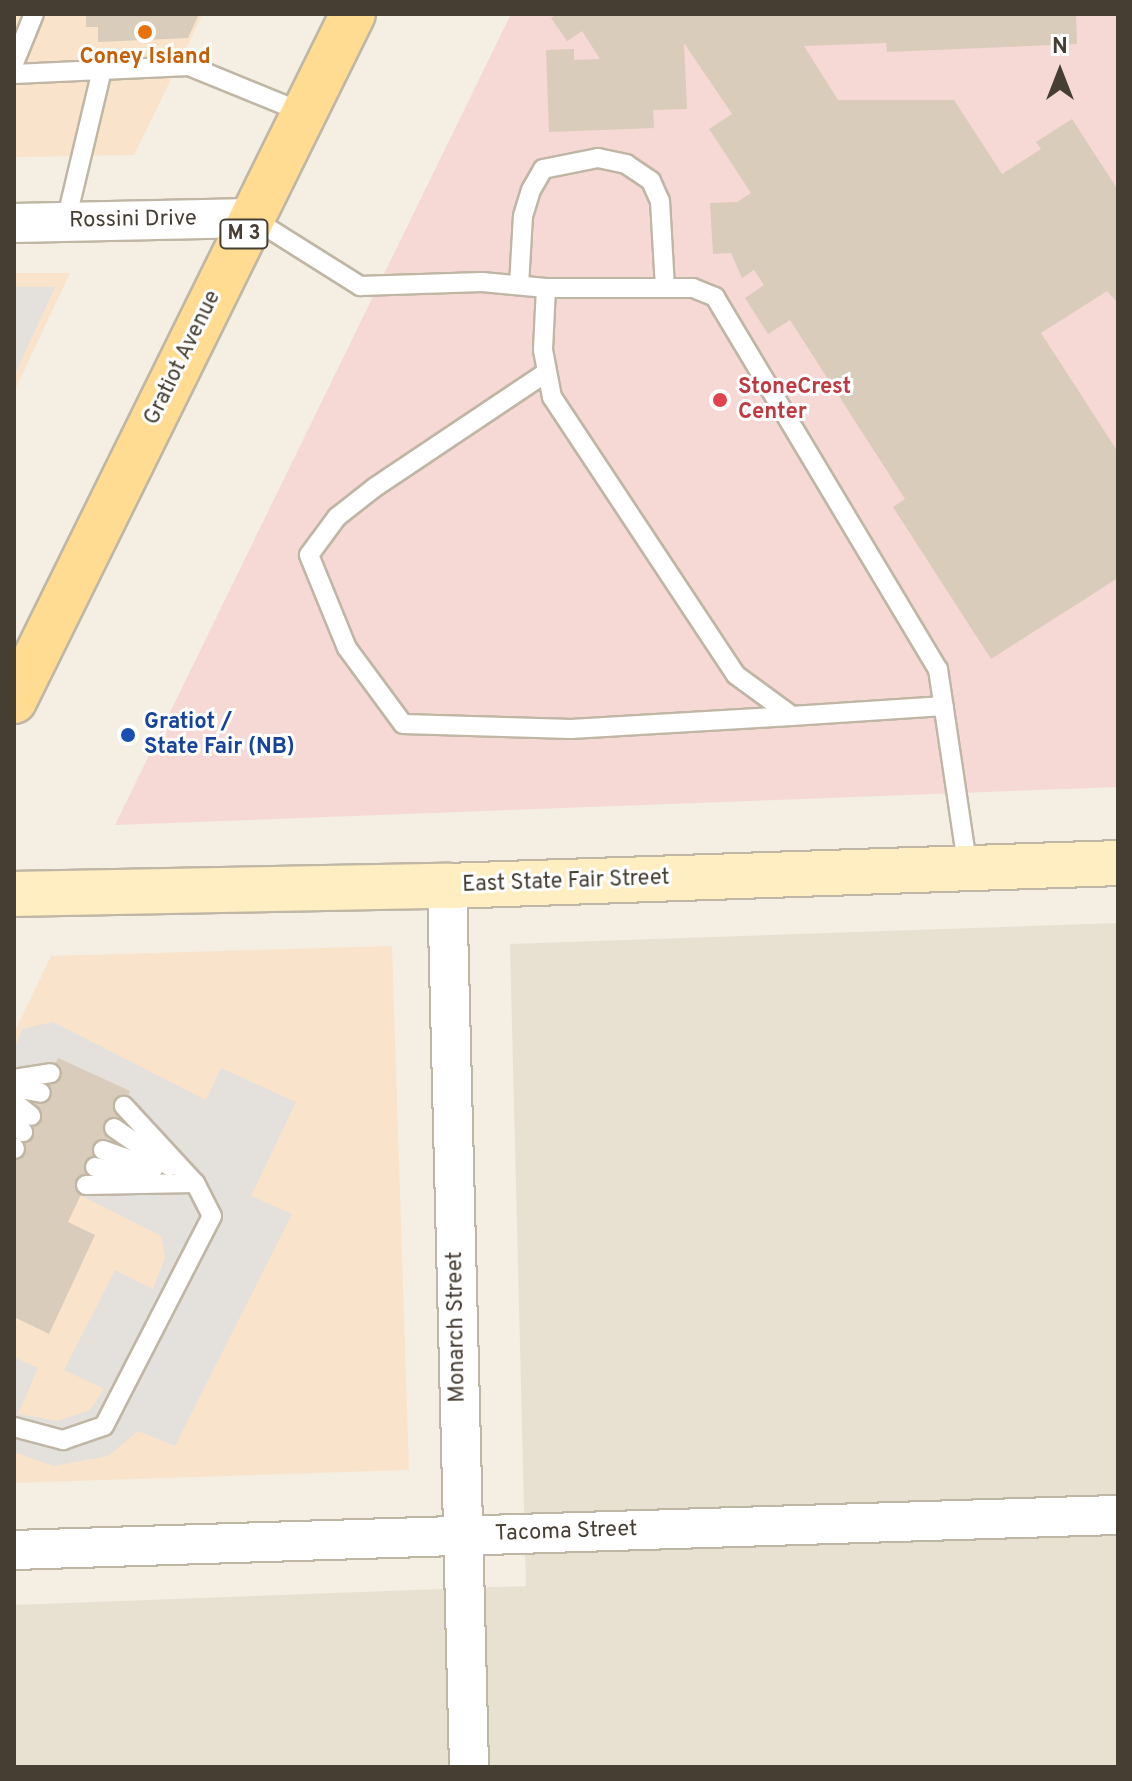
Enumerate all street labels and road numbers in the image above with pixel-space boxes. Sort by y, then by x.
street label: Rossini Drive [69,206,197,234]
road number: M 3 [218,218,270,250]
street label: Gratiot Avenue [139,286,227,430]
street label: East State Fair Street [462,865,670,899]
street label: Monarch Street [442,1251,472,1403]
street label: Tacoma Street [494,1516,638,1548]

